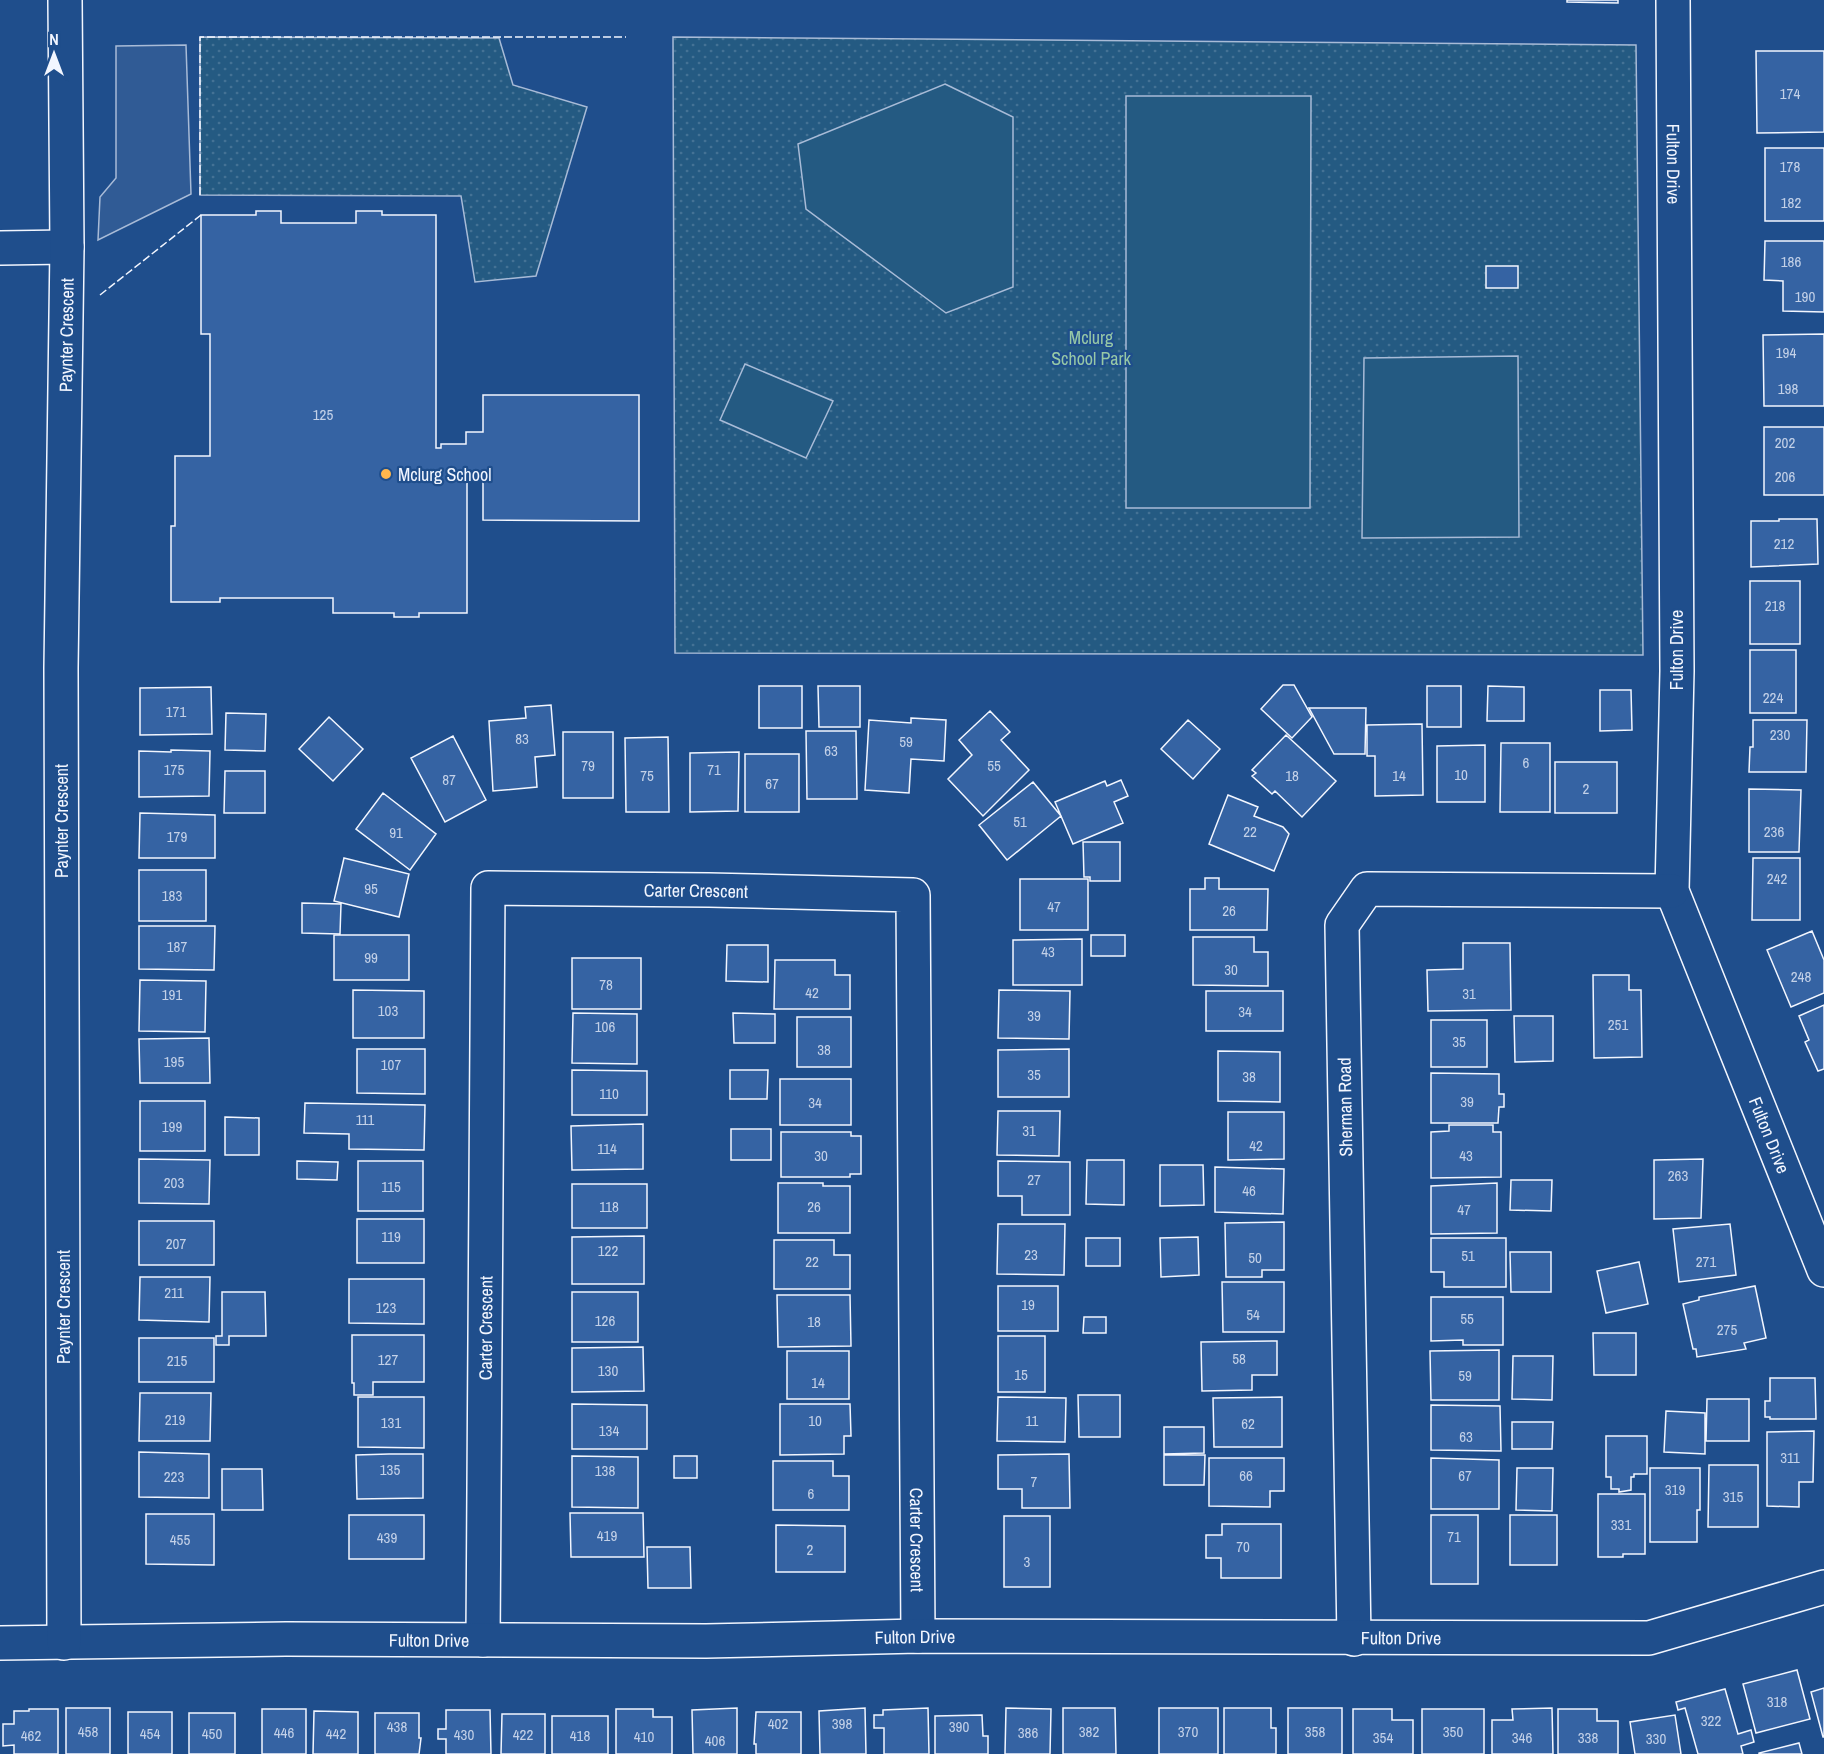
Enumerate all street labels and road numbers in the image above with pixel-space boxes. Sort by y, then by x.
street label: Fulton Drive [1661,124,1687,204]
street label: Paynter Crescent [52,278,79,392]
street label: Fulton Drive [1664,610,1689,690]
street label: Paynter Crescent [49,764,74,878]
street label: Carter Crescent [644,877,748,903]
street label: Sherman Road [1332,1057,1358,1157]
street label: Fulton Drive [1743,1093,1796,1177]
street label: Paynter Crescent [51,1250,76,1364]
street label: Carter Crescent [472,1276,498,1380]
street label: Carter Crescent [905,1488,930,1592]
street label: Fulton Drive [874,1623,955,1650]
street label: Fulton Drive [1361,1625,1441,1650]
street label: Fulton Drive [389,1627,469,1652]

